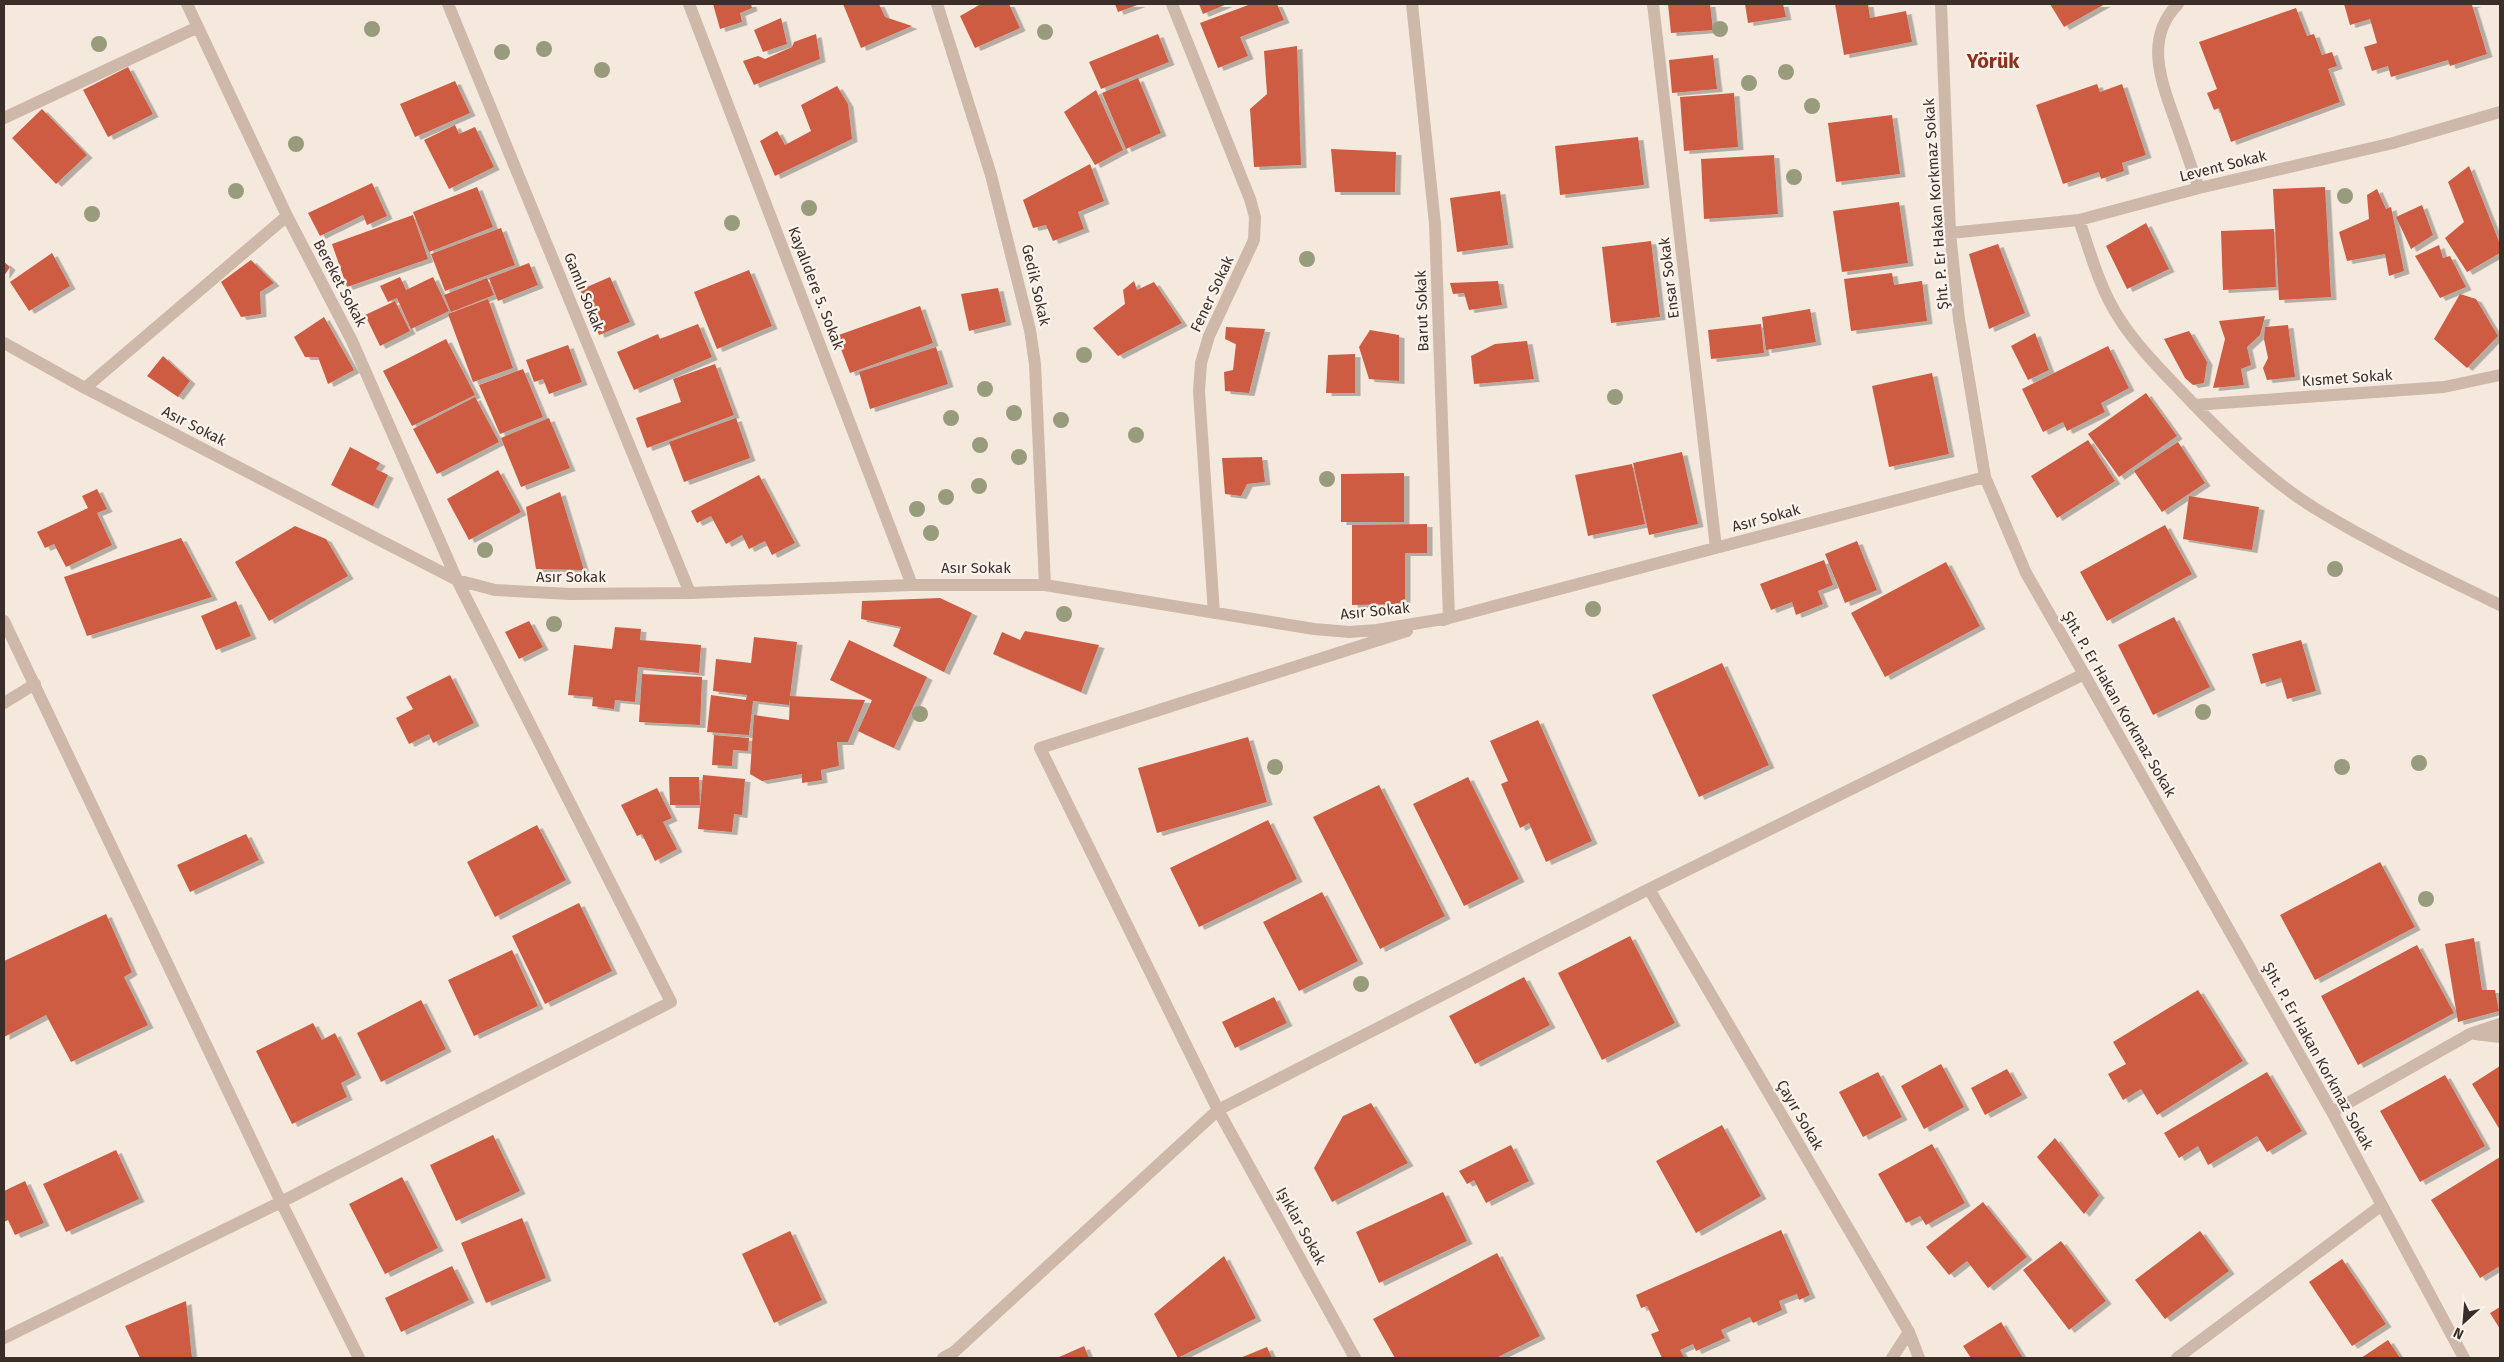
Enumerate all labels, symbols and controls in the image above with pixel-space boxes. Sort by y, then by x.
district label: Yörük [1966,49,2020,73]
street label: Şht. P. Er Hakan Korkmaz Sokak [1920,98,1952,310]
street label: Levent Sokak [2178,146,2269,186]
street label: Kayalıdere 5. Sokak [784,224,848,352]
street label: Bereket Sokak [309,236,371,330]
street label: Ensar Sokak [1655,236,1683,320]
street label: Gedik Sokak [1018,243,1054,328]
street label: Gamlı Sokak [560,250,608,334]
street label: Fener Sokak [1187,253,1238,335]
street label: Barut Sokak [1412,270,1432,352]
street label: Kısmet Sokak [2301,366,2393,390]
street label: Asır Sokak [159,402,229,450]
street label: Asır Sokak [1730,500,1802,536]
street label: Asır Sokak [941,559,1011,577]
street label: Asır Sokak [536,568,606,586]
street label: Asır Sokak [1339,598,1411,624]
street label: Şht. P. Er Hakan Korkmaz Sokak [2058,608,2180,800]
street label: Şht. P. Er Hakan Korkmaz Sokak [2259,959,2377,1153]
street label: Çayır Sokak [1773,1077,1827,1153]
street label: Işıklar Sokak [1272,1184,1330,1268]
north arrow [2439,1297,2489,1347]
text: N [2451,1324,2466,1343]

